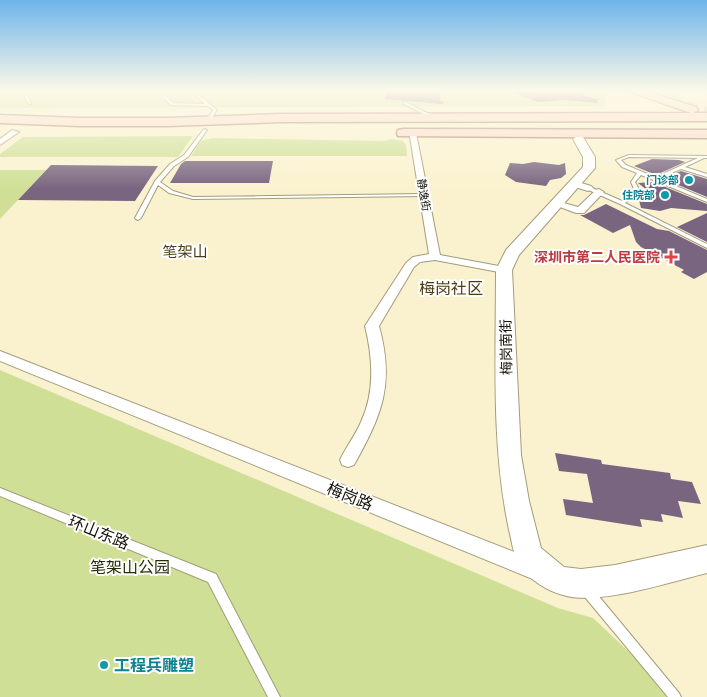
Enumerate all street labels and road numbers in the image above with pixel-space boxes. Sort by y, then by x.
street label: 静逸街 [414,178,434,212]
street label: 梅岗南街 [497,319,515,375]
street label: 梅岗路 [324,478,376,514]
street label: 环山东路 [66,511,132,553]

